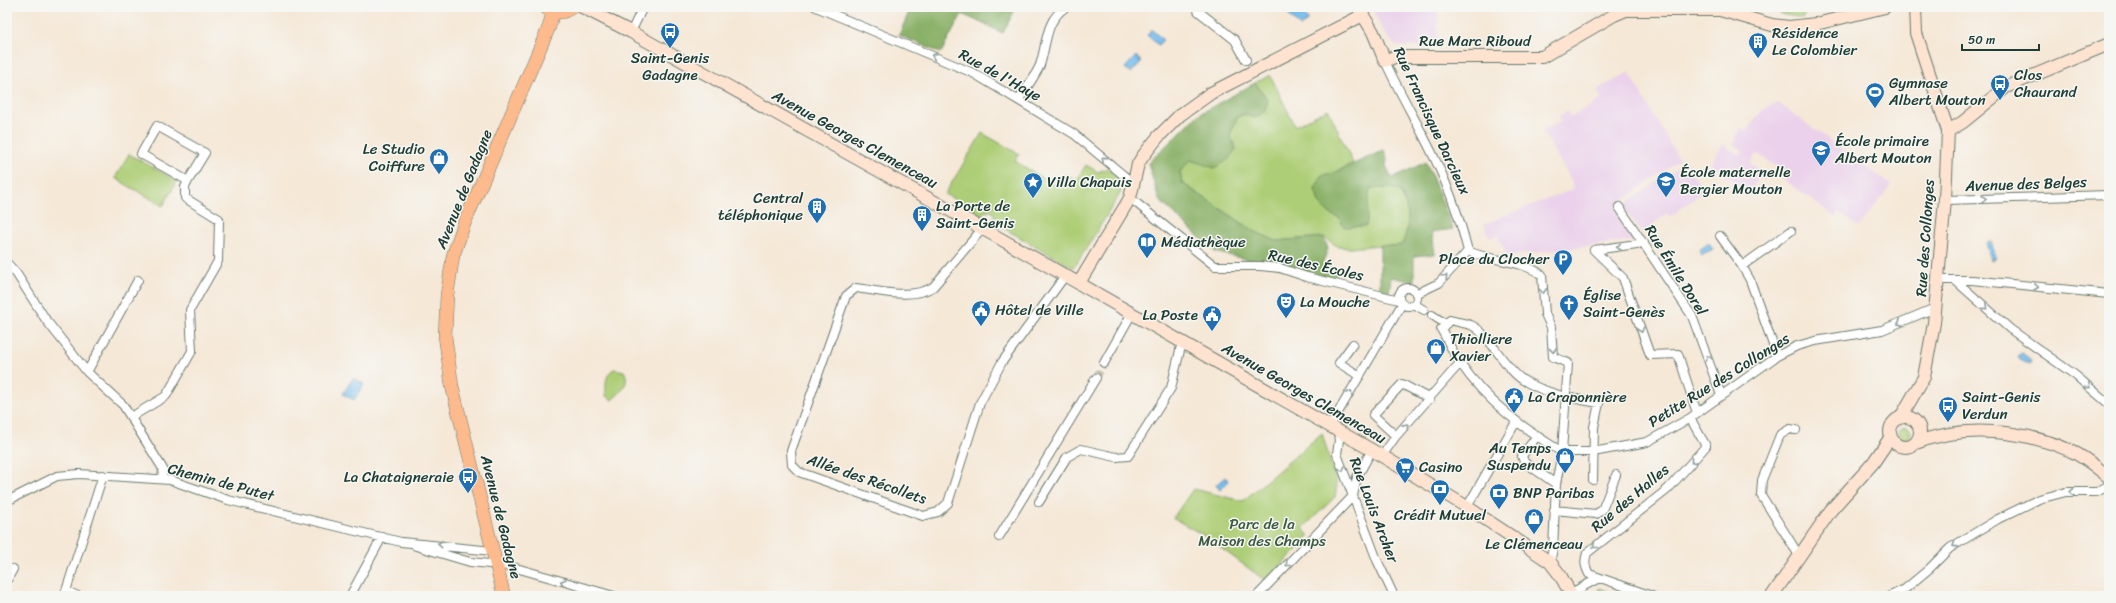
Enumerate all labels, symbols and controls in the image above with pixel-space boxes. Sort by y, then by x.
place label: Résidence Le Colombier [1772,20,1858,63]
bus stop icon: Saint-Genis Gadagne [659,21,681,49]
scale bar [1962,26,2039,52]
street label: Rue Marc Riboud [1419,28,1532,54]
text: 50 m [1968,29,1995,51]
building icon: Résidence Le Colombier [1747,31,1769,59]
street label: Rue de l'Haye [954,42,1046,109]
street label: Rue Francisque Darcieux [1386,43,1478,200]
place label: Saint-Genis Gadagne [631,45,709,88]
one-way arrow [930,53,937,61]
place label: Clos Chaurand [2014,62,2078,105]
place label: Gymnase Albert Mouton [1888,70,1986,113]
bus stop icon: Clos Chaurand [1989,73,2011,101]
sports icon: Gymnase Albert Mouton [1864,81,1886,109]
street label: Avenue Georges Clemenceau [766,82,943,196]
street label: Avenue de Gadagne [428,125,500,254]
place label: École primaire Albert Mouton [1834,128,1932,171]
place label: Le Studio Coiffure [363,136,425,179]
school or university icon: École primaire Albert Mouton [1810,139,1832,167]
shop icon: Le Studio Coiffure [428,147,450,175]
one-way arrow [1101,157,1109,164]
place label: École maternelle Bergier Mouton [1680,159,1790,202]
place label: Villa Chapuis [1047,169,1132,195]
street label: Avenue des Belges [1964,169,2087,199]
school or university icon: École maternelle Bergier Mouton [1655,170,1677,198]
place icon: Villa Chapuis [1022,171,1044,199]
street label: Rue des Collonges [1908,178,1942,298]
place label: Central téléphonique [718,185,804,228]
place label: La Porte de Saint-Genis [936,193,1015,236]
one-way arrow [1981,195,1987,203]
building icon: Central téléphonique [806,196,828,224]
building icon: La Porte de Saint-Genis [911,204,933,232]
street label: Rue Émile Dorel [1638,219,1715,321]
place label: Médiathèque [1161,229,1246,255]
library icon: Médiathèque [1136,231,1158,259]
street label: Rue des Écoles [1266,241,1366,289]
one-way arrow [1616,242,1623,251]
place label: Place du Clocher [1439,246,1550,272]
parking icon: Place du Clocher [1552,248,1574,276]
one-way arrow [1440,274,1448,282]
place label: Église Saint-Genès [1583,282,1665,325]
one-way arrow [2033,282,2039,291]
one-way arrow [1538,288,1547,294]
place label: La Mouche [1300,289,1370,315]
theatre icon: La Mouche [1275,291,1297,319]
church icon: Église Saint-Genès [1558,293,1580,321]
place label: Hôtel de Ville [995,297,1084,323]
public building icon: Hôtel de Ville [970,299,992,327]
place label: La Poste [1143,302,1198,328]
one-way arrow [1980,302,1988,309]
public building icon: La Poste [1201,304,1223,332]
one-way arrow [1896,318,1904,326]
place label: Thiolliere Xavier [1449,326,1513,369]
one-way arrow [1636,326,1645,333]
street label: Petite Rue des Collonges [1643,326,1795,434]
street label: Avenue Georges Clemenceau [1216,335,1391,451]
shop icon: Thiolliere Xavier [1425,337,1447,365]
one-way arrow [1548,347,1557,353]
one-way arrow [1704,355,1712,362]
one-way arrow [2083,381,2090,388]
place label: La Craponnière [1528,384,1627,410]
place label: Saint-Genis Verdun [1962,384,2041,427]
public building icon: La Craponnière [1503,386,1525,414]
one-way arrow [1345,390,1352,397]
bus stop icon: Saint-Genis Verdun [1937,395,1959,423]
one-way arrow [1401,423,1408,430]
place label: Au Temps Suspendu [1487,435,1552,478]
street label: Allée des Récollets [803,446,931,512]
shop icon: Au Temps Suspendu [1554,446,1576,474]
street label: Avenue de Gadagne [473,451,529,582]
street label: Rue Louis Archer [1342,453,1406,567]
place label: Casino [1419,454,1463,480]
street label: Chemin de Putet [165,455,278,509]
supermarket icon: Casino [1394,456,1416,484]
one-way arrow [1690,456,1698,464]
street label: Rue des Halles [1585,457,1675,539]
place label: La Chataigneraie [344,464,454,490]
one-way arrow [1337,465,1346,472]
bus stop icon: La Chataigneraie [457,466,479,494]
bank icon: Crédit Mutuel [1429,478,1451,506]
place label: BNP Paribas [1513,480,1595,506]
bank icon: BNP Paribas [1488,482,1510,510]
one-way arrow [2069,488,2075,497]
place label: Crédit Mutuel [1394,502,1487,528]
shop icon: Le Clémenceau [1523,507,1545,535]
park label: Parc de la Maison des Champs [1198,511,1326,554]
place label: Le Clémenceau [1485,531,1583,557]
one-way arrow [437,540,443,549]
one-way arrow [1952,540,1959,547]
one-way arrow [1593,541,1600,548]
one-way arrow [1285,559,1293,567]
one-way arrow [560,578,566,586]

